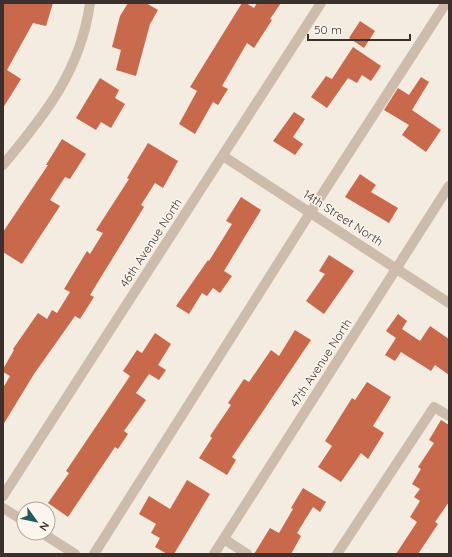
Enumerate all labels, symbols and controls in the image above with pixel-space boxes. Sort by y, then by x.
scale bar [308,16,410,42]
text: 50 m [314,22,342,37]
street label: 14th Street North [300,186,386,249]
street label: 46th Avenue North [116,196,185,290]
street label: 47th Avenue North [286,316,355,410]
north arrow [16,501,56,541]
text: N [36,519,52,534]

